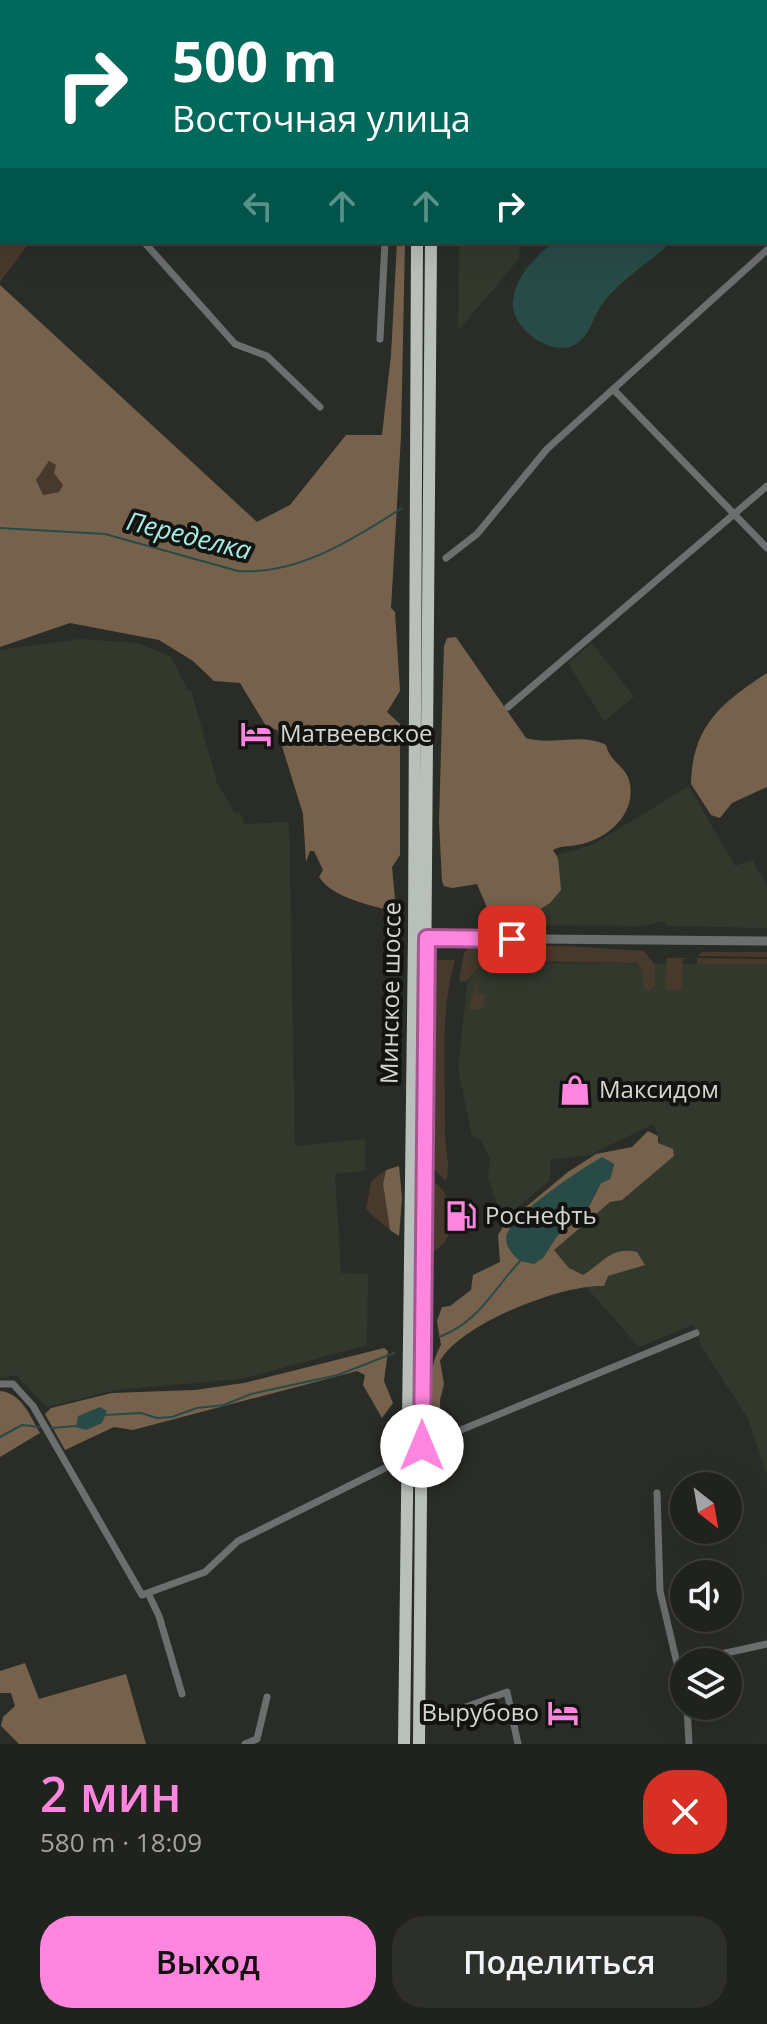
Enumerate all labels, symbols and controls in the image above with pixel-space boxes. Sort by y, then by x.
text: 500 m [172,22,338,98]
icon: right [40,32,144,136]
text: Восточная улица [172,94,471,143]
icon: left [236,184,280,228]
icon: ahead [320,184,364,228]
icon: ahead [404,184,448,228]
icon: right [488,184,532,228]
water label: Переделка [123,502,256,568]
place label: Матвеевское [280,716,433,749]
hotel icon: Матвеевское [239,717,273,751]
street label: Минское шоссе [371,902,408,1084]
pin [478,905,546,973]
icon: arrive [490,917,534,961]
place label: Максидом [599,1072,719,1105]
shop icon: Максидом [558,1073,592,1107]
place label: Роснефть [485,1198,597,1231]
fuel station icon: Роснефть [444,1199,478,1233]
position arrow [380,1404,464,1488]
north arrow [670,1472,742,1544]
map controls [670,1472,742,1720]
button: sound [670,1560,742,1632]
button: layers [670,1648,742,1720]
place label: Вырубово [421,1695,539,1728]
hotel icon: Вырубово [546,1696,580,1730]
text: 2 мин [40,1761,181,1826]
button: close [643,1770,727,1854]
text: 580 m · 18:09 [40,1824,202,1860]
button: Выход [40,1916,376,2008]
button: Поделиться [392,1916,727,2008]

